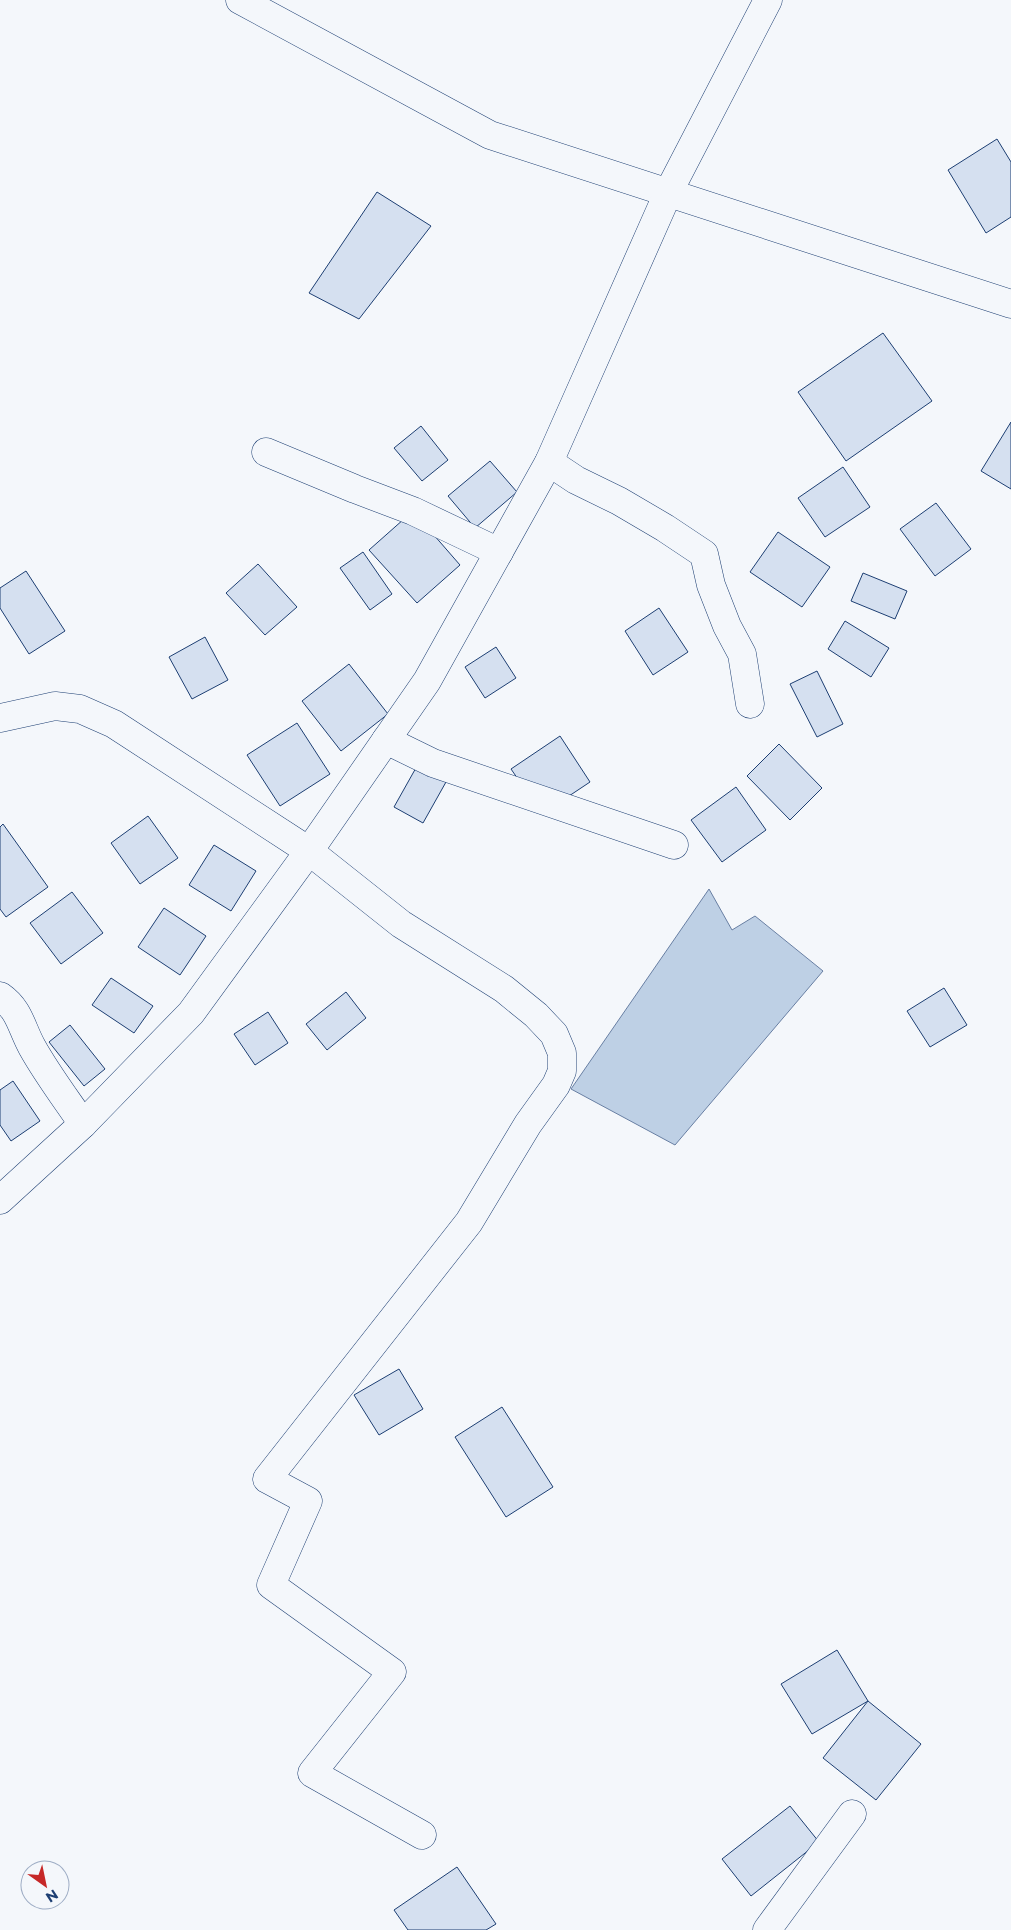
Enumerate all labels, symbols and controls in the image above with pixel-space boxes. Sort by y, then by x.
north arrow [20,1860,70,1910]
text: N [42,1885,62,1907]

